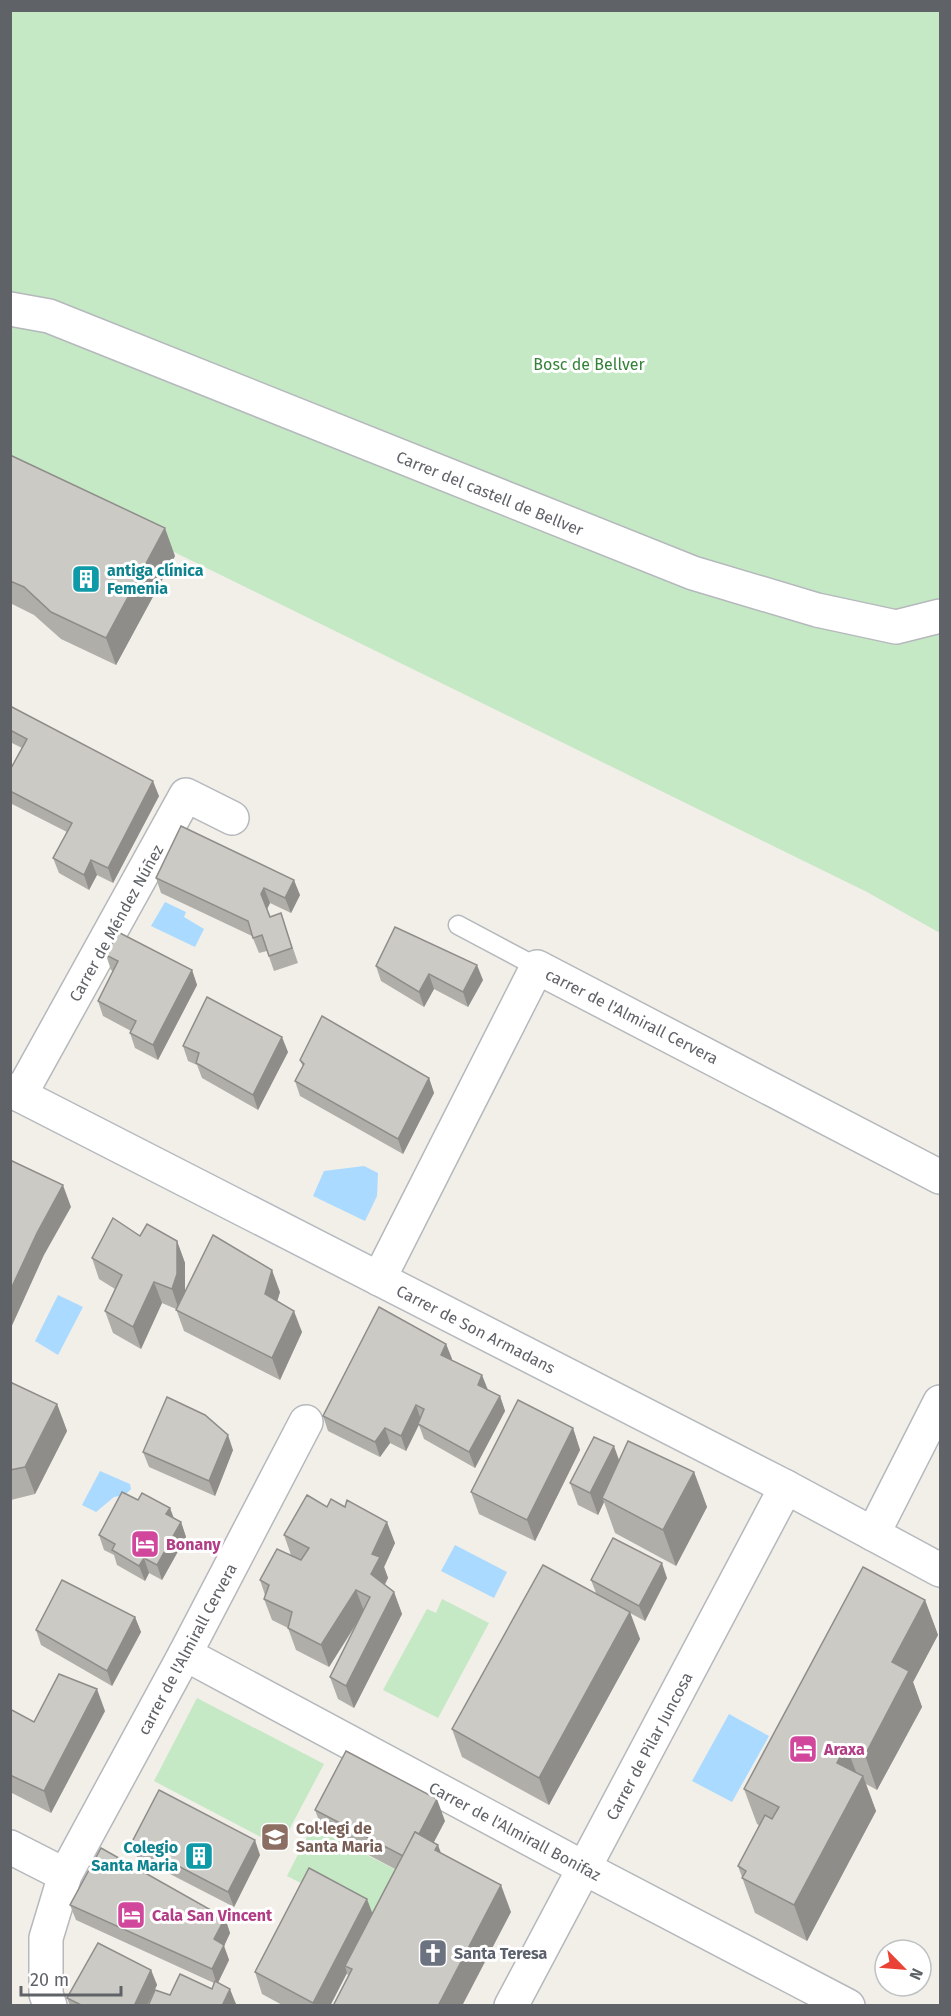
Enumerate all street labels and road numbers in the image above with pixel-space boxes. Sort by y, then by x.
street label: Carrer del castell de Bellver [394,447,587,540]
street label: Carrer de Méndez Núñez [65,842,167,1005]
street label: carrer de l'Almirall Cervera [542,965,721,1068]
street label: Carrer de Son Armadans [393,1281,558,1378]
street label: carrer de l'Almirall Cervera [134,1560,241,1738]
street label: Carrer de Pilar Juncosa [602,1669,697,1823]
street label: Carrer de l'Almirall Bonifaz [426,1778,604,1885]

